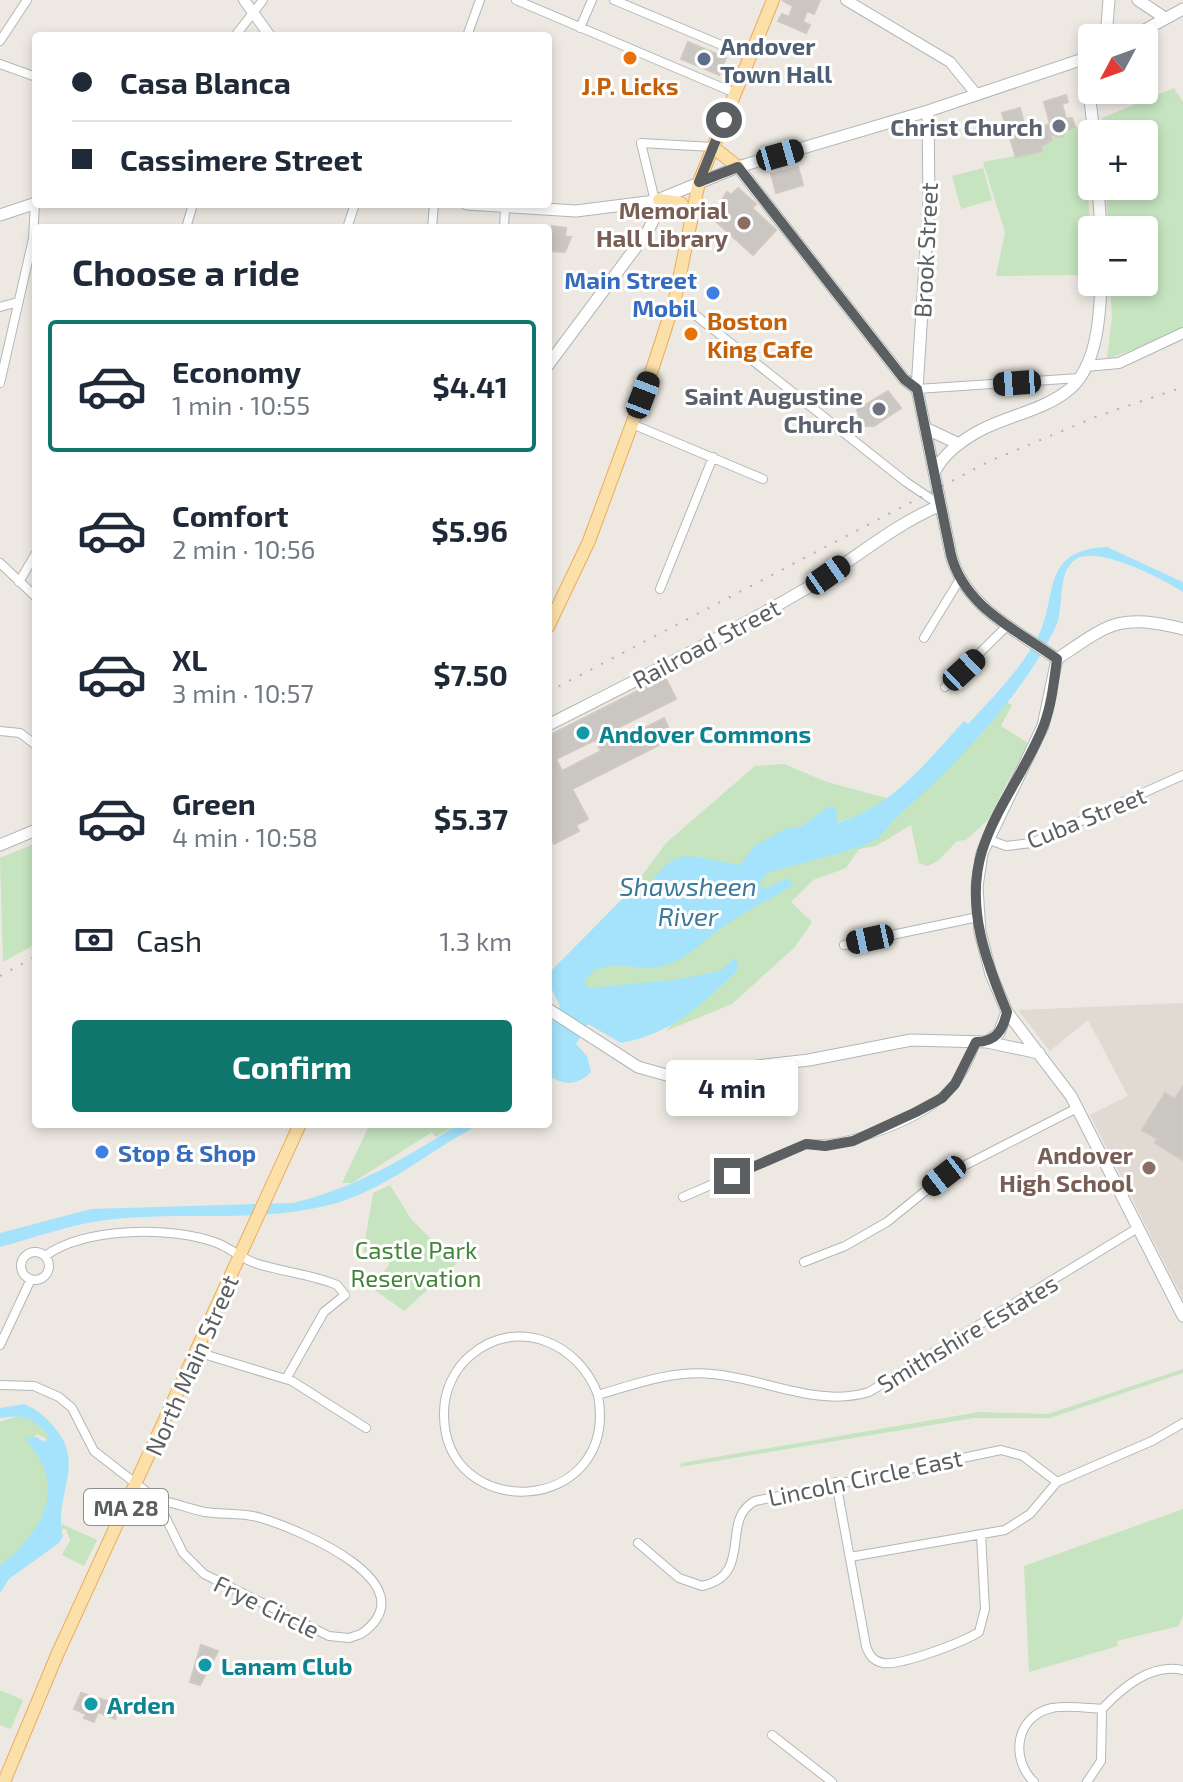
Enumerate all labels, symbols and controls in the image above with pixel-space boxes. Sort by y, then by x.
north arrow [1078,24,1158,104]
map controls [1078,24,1158,296]
place label: Andover Town Hall [720,31,832,88]
marker: J.P. Licks [621,49,639,67]
marker: Andover Town Hall [695,50,713,68]
text: Casa Blanca [120,64,291,100]
place label: J.P. Licks [582,71,678,100]
route start [706,102,742,138]
place label: Christ Church [890,112,1043,141]
marker: Christ Church [1050,117,1068,135]
button: + [1078,120,1158,200]
car [754,137,806,173]
text: Cassimere Street [120,141,363,177]
street label: Brook Street [907,182,943,318]
place label: Memorial Hall Library [596,195,728,252]
marker: Memorial Hall Library [735,214,753,232]
button: − [1078,216,1158,296]
text: Choose a ride [72,250,300,293]
place label: Main Street Mobil [564,265,697,322]
marker: Main Street Mobil [704,284,722,302]
place label: Boston King Cafe [707,306,813,363]
marker: Boston King Cafe [682,325,700,343]
icon: car [76,350,148,422]
text: Economy [172,353,301,389]
text: $4.41 [432,368,508,404]
car [623,368,663,422]
car [992,369,1042,397]
place label: Saint Augustine Church [685,381,863,438]
text: 1 min · 10:55 [172,389,310,420]
marker: Saint Augustine Church [870,400,888,418]
icon: car [76,494,148,566]
text: Comfort [172,497,289,533]
text: $5.96 [431,512,508,548]
text: 2 min · 10:56 [172,533,315,564]
car [801,551,855,599]
street label: Railroad Street [627,592,785,694]
icon: car [76,638,148,710]
text: XL [172,641,207,677]
car [938,645,990,695]
text: $7.50 [433,656,508,692]
text: 3 min · 10:57 [172,677,314,708]
place label: Andover Commons [599,719,811,748]
marker: Andover Commons [574,724,592,742]
street label: Cuba Street [1022,780,1150,854]
icon: car [76,782,148,854]
text: Green [172,785,256,821]
text: $5.37 [434,800,508,836]
text: 4 min · 10:58 [172,821,318,852]
water label: Shawsheen River [619,870,757,931]
icon: cash [72,918,116,962]
text: Cash [136,922,202,958]
car [844,922,896,956]
text: 1.3 km [439,925,512,956]
button: Confirm [72,1020,512,1112]
callout: 4 min [666,1060,798,1116]
text: 4 min [698,1072,766,1103]
place label: Stop & Shop [118,1138,256,1167]
place label: Andover High School [999,1140,1134,1197]
marker: Stop & Shop [93,1143,111,1161]
car [918,1152,970,1200]
route end [714,1158,750,1194]
marker: Andover High School [1140,1159,1158,1177]
park label: Castle Park Reservation [351,1235,481,1292]
street label: Smithshire Estates [872,1268,1062,1398]
street label: North Main Street [138,1270,244,1460]
street label: Lincoln Circle East [765,1442,965,1512]
road number: MA 28 [84,1489,168,1525]
street label: Frye Circle [210,1568,324,1644]
place label: Lanam Club [221,1651,352,1680]
marker: Lanam Club [196,1656,214,1674]
place label: Arden [107,1690,175,1719]
marker: Arden [82,1695,100,1713]

